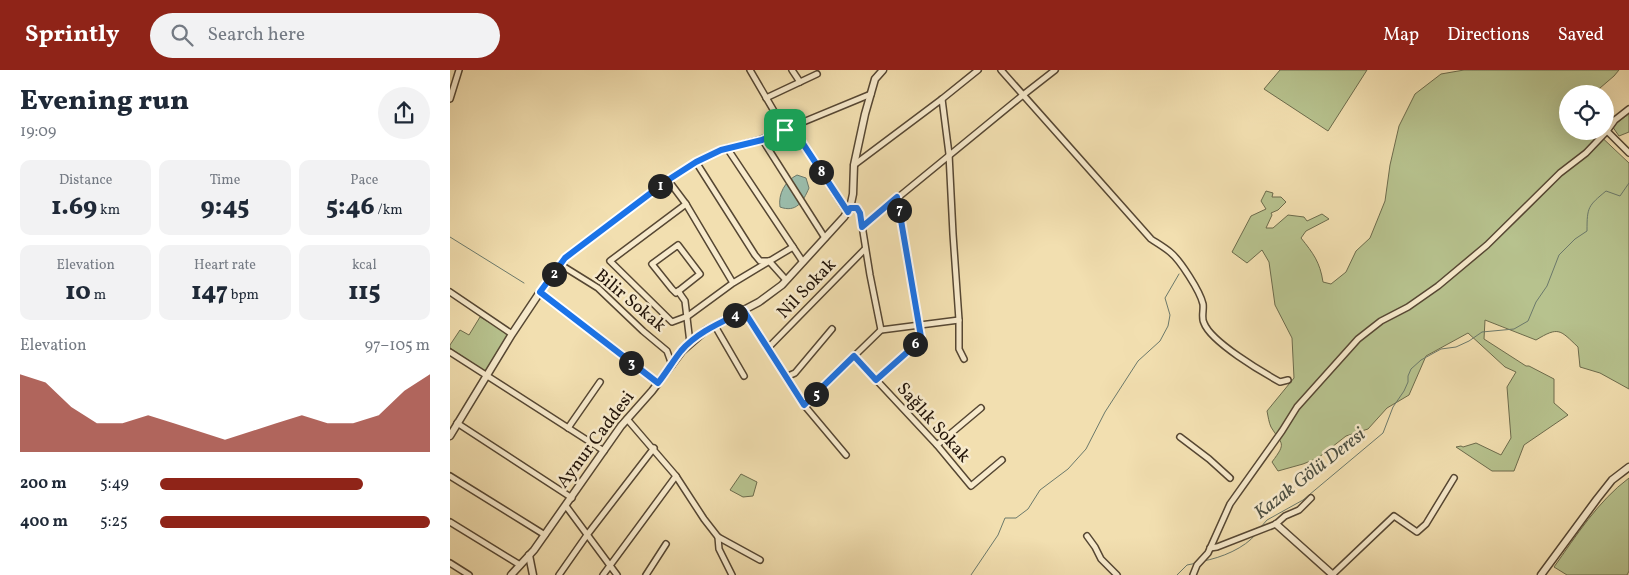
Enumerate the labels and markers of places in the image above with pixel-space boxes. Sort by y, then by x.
pin [764,109,806,151]
pin: 8 [808,160,834,184]
pin: 1 [648,174,672,198]
pin: 7 [886,198,912,222]
pin: 2 [542,262,566,286]
pin: 4 [722,302,748,328]
pin: 6 [902,332,928,356]
pin: 3 [618,350,644,376]
pin: 5 [804,382,828,406]

